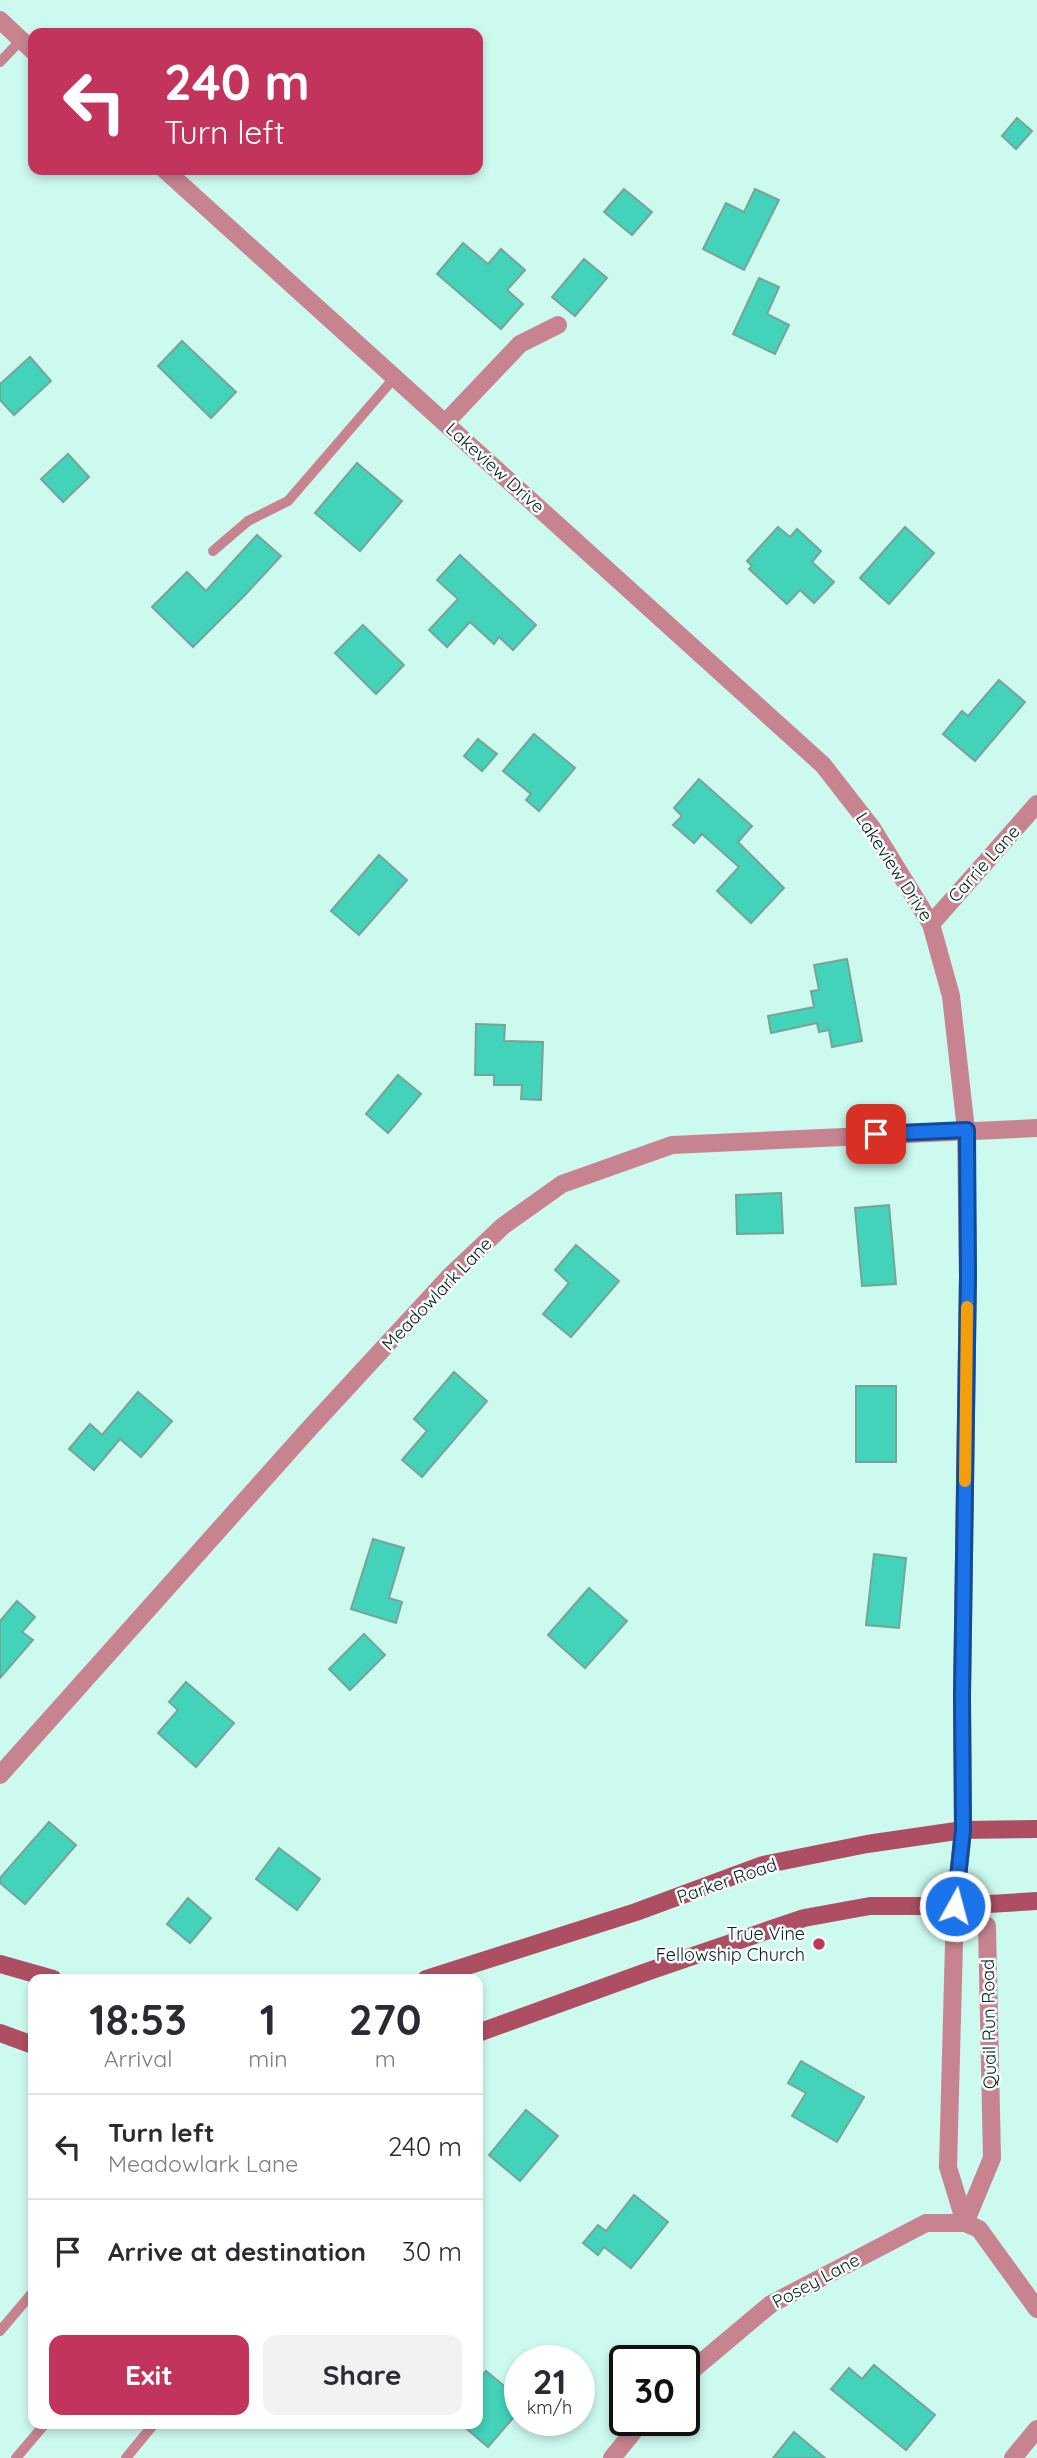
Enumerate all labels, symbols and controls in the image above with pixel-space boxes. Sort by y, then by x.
text: 240 m [164,51,310,112]
icon: left [49,56,140,147]
text: Turn left [164,112,285,152]
street label: Lakeview Drive [441,417,550,518]
street label: Lakeview Drive [851,808,938,925]
street label: Carrie Lane [943,820,1024,907]
pin [846,1104,906,1164]
icon: arrive [857,1115,895,1153]
street label: Meadowlark Lane [377,1232,497,1355]
street label: Parker Road [674,1853,780,1908]
position arrow [918,1869,992,1943]
place label: True Vine Fellowship Church [656,1922,805,1966]
marker: True Vine Fellowship Church [811,1936,827,1952]
street label: Quail Run Road [976,1959,1001,2089]
text: 18:53 [89,1993,187,2046]
text: 1 [260,1993,276,2046]
text: 270 [349,1993,422,2046]
text: Arrival [104,2044,173,2073]
text: min [248,2044,288,2073]
text: m [375,2044,396,2073]
text: Turn left [108,2116,215,2149]
icon: left [49,2128,87,2166]
text: 240 m [388,2130,462,2163]
text: Meadowlark Lane [108,2149,298,2178]
icon: arrive [49,2233,87,2271]
text: Arrive at destination [108,2235,366,2268]
text: 30 m [402,2235,462,2268]
street label: Posey Lane [768,2248,864,2313]
button: Exit [49,2335,249,2415]
button: Share [263,2335,462,2415]
speed limit sign: 30 [609,2345,700,2436]
text: 21 [533,2359,566,2403]
text: km/h [527,2396,572,2419]

